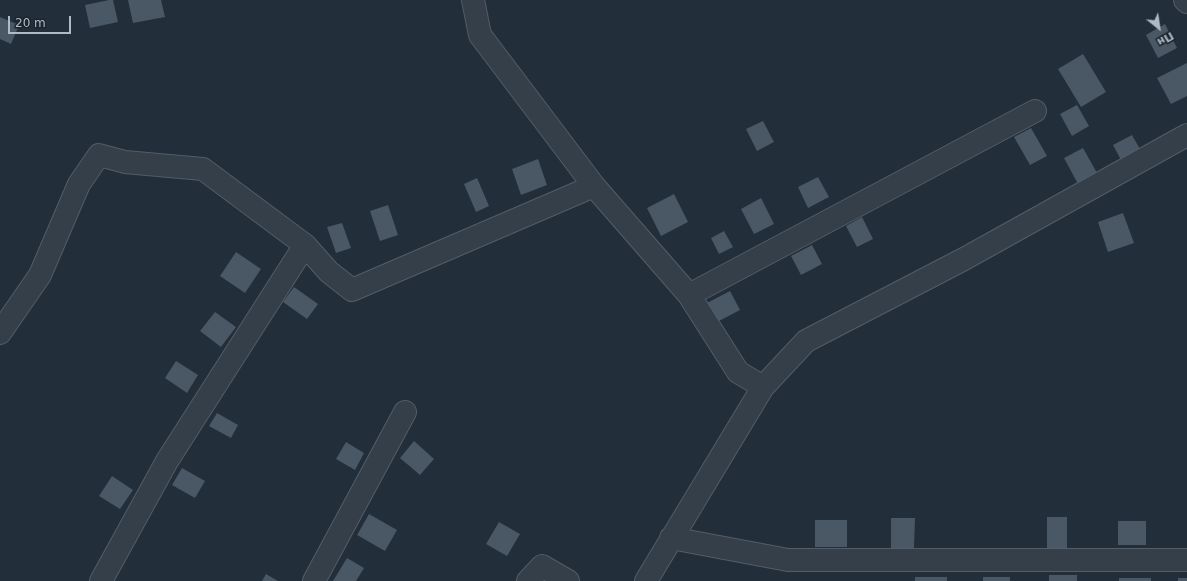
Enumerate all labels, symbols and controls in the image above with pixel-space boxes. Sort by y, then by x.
scale bar [10,8,73,34]
north arrow [1139,8,1179,48]
text: 20 m [15,16,46,30]
text: Пн [1155,29,1176,49]

